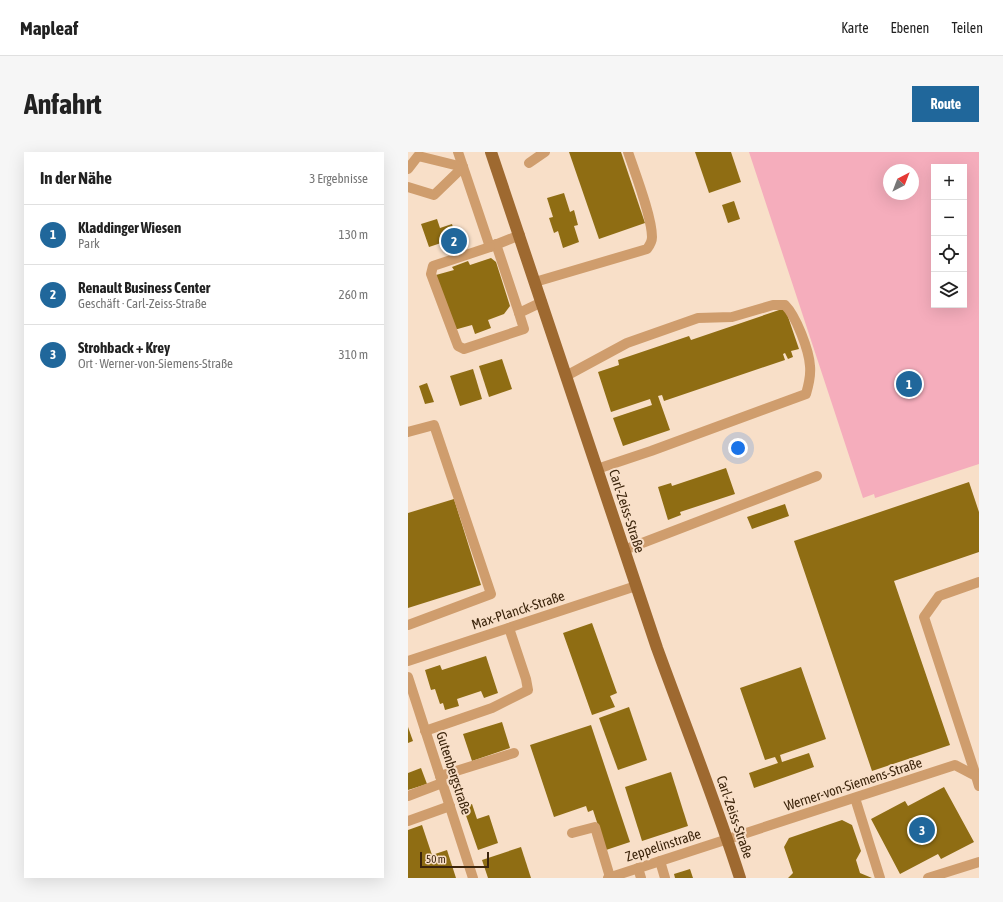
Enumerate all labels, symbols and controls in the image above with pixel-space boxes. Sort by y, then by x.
text: Mapleaf [20,17,78,39]
text: Karte [841,20,868,36]
text: Ebenen [890,20,929,36]
text: Teilen [951,20,983,36]
button: Route [912,86,979,122]
text: Anfahrt [24,88,102,120]
north arrow [883,164,919,200]
map controls [931,164,967,308]
button: + [931,164,967,200]
text: In der Nähe [40,168,112,188]
text: 3 Ergebnisse [309,171,368,186]
button: − [931,200,967,236]
text: Kladdinger Wiesen [78,219,181,236]
pin: 2 [441,226,467,256]
text: 1 [50,227,56,242]
text: 130 m [339,227,368,242]
text: Park [78,236,100,251]
button: locate [931,236,967,272]
button: layers [931,272,967,308]
text: Renault Business Center [78,279,210,296]
text: 2 [50,287,56,302]
text: 260 m [339,287,368,302]
text: Geschäft · Carl-Zeiss-Straße [78,296,207,311]
text: Strohback + Krey [78,339,170,356]
text: 3 [50,347,56,362]
text: 310 m [339,347,368,362]
text: Ort · Werner-von-Siemens-Straße [78,356,233,371]
pin: 1 [896,369,922,399]
your location [728,438,748,458]
street label: Carl-Zeiss-Straße [606,467,648,555]
street label: Max-Planck-Straße [469,587,567,633]
street label: Gutenbergstraße [433,730,475,816]
street label: Werner-von-Siemens-Straße [782,754,924,814]
street label: Carl-Zeiss-Straße [713,773,757,861]
pin: 3 [909,815,935,845]
street label: Zeppelinstraße [623,825,703,865]
scale bar [420,850,489,869]
text: 50 m [426,853,446,865]

